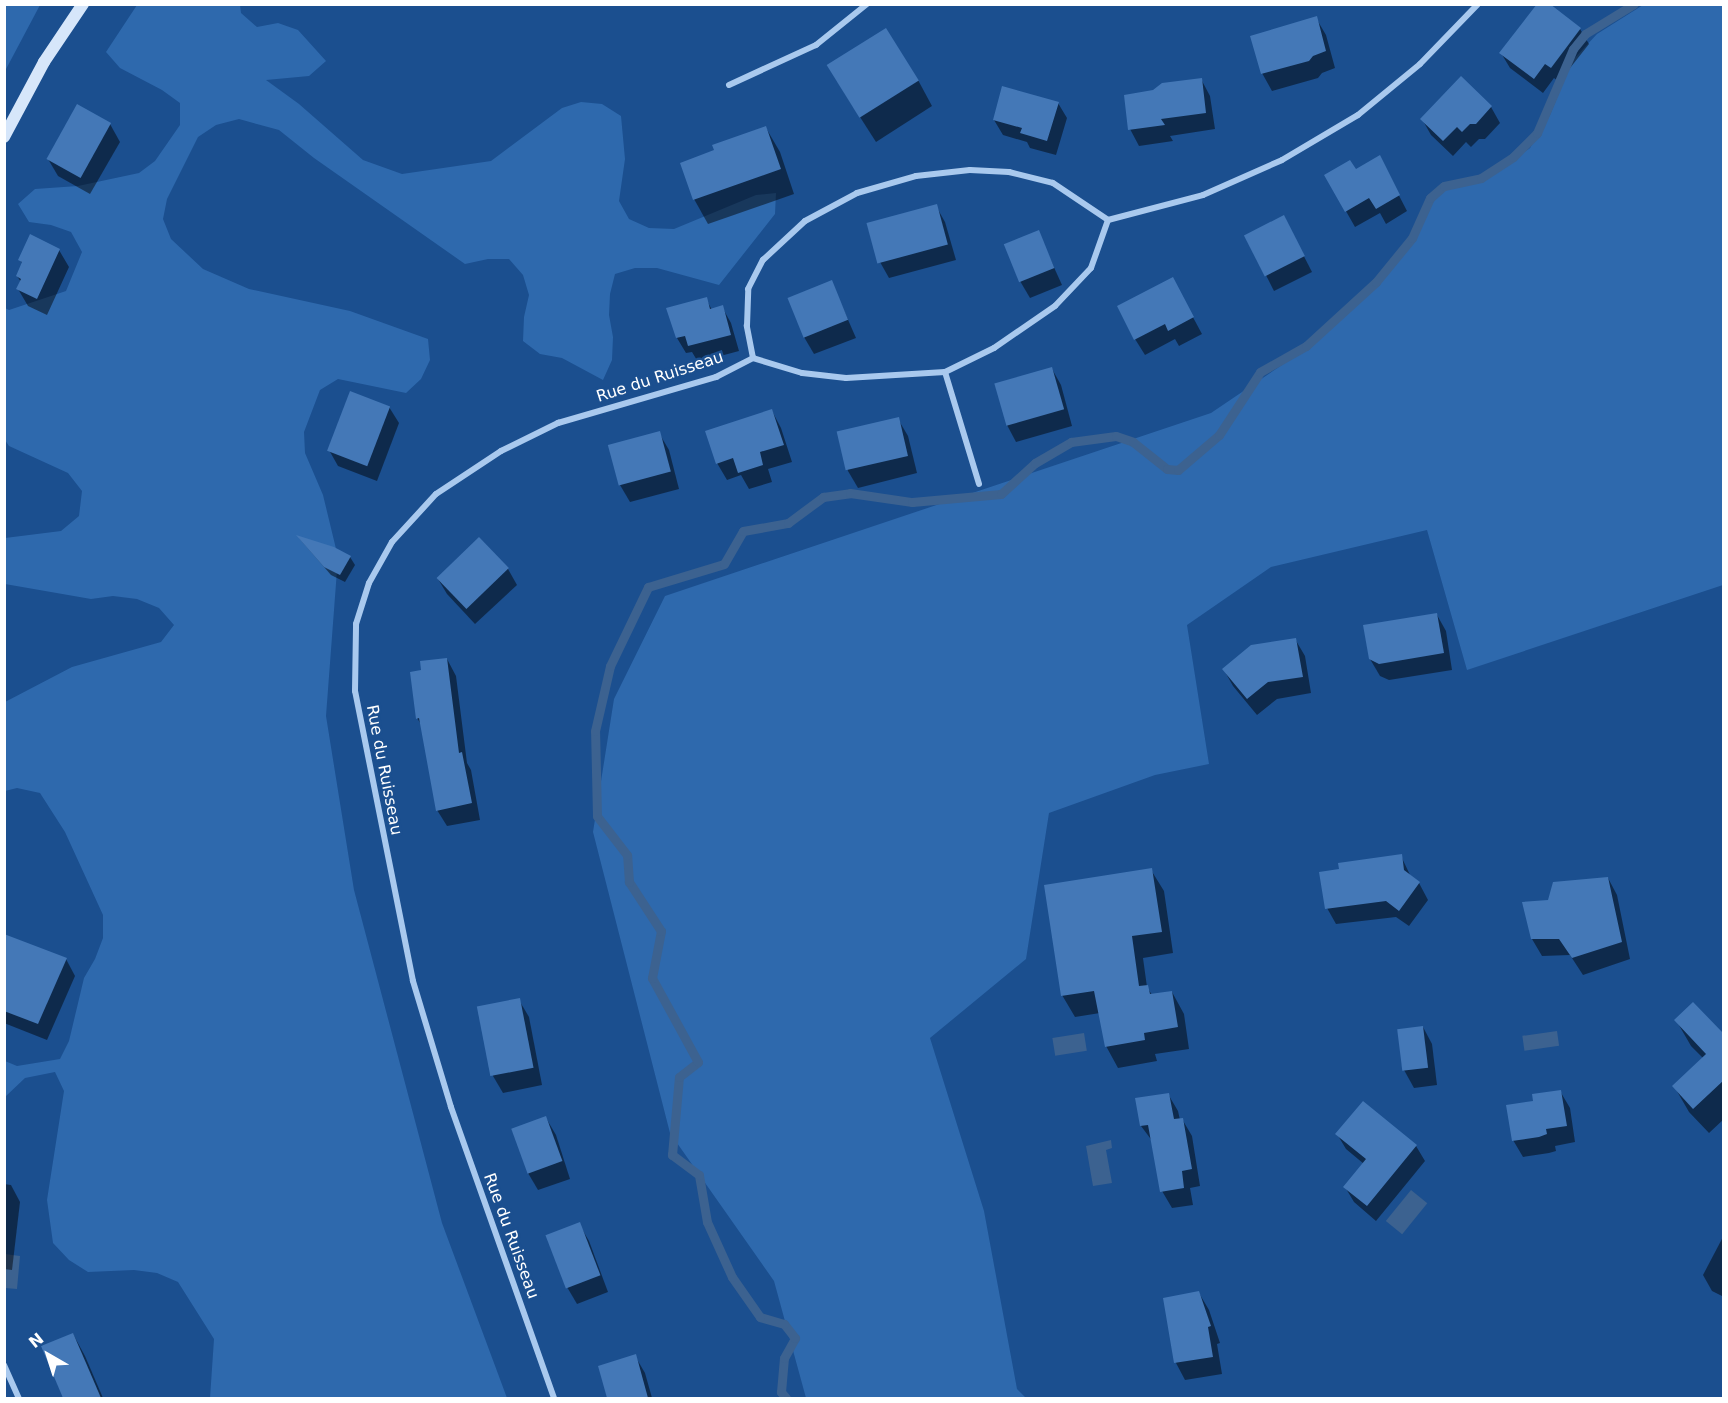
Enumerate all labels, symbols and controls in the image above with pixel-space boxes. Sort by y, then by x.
street label: Rue du Ruisseau [594,347,726,407]
street label: Rue du Ruisseau [362,703,406,837]
street label: Rue du Ruisseau [479,1171,543,1301]
north arrow [18,1325,78,1385]
text: N [25,1329,48,1352]

